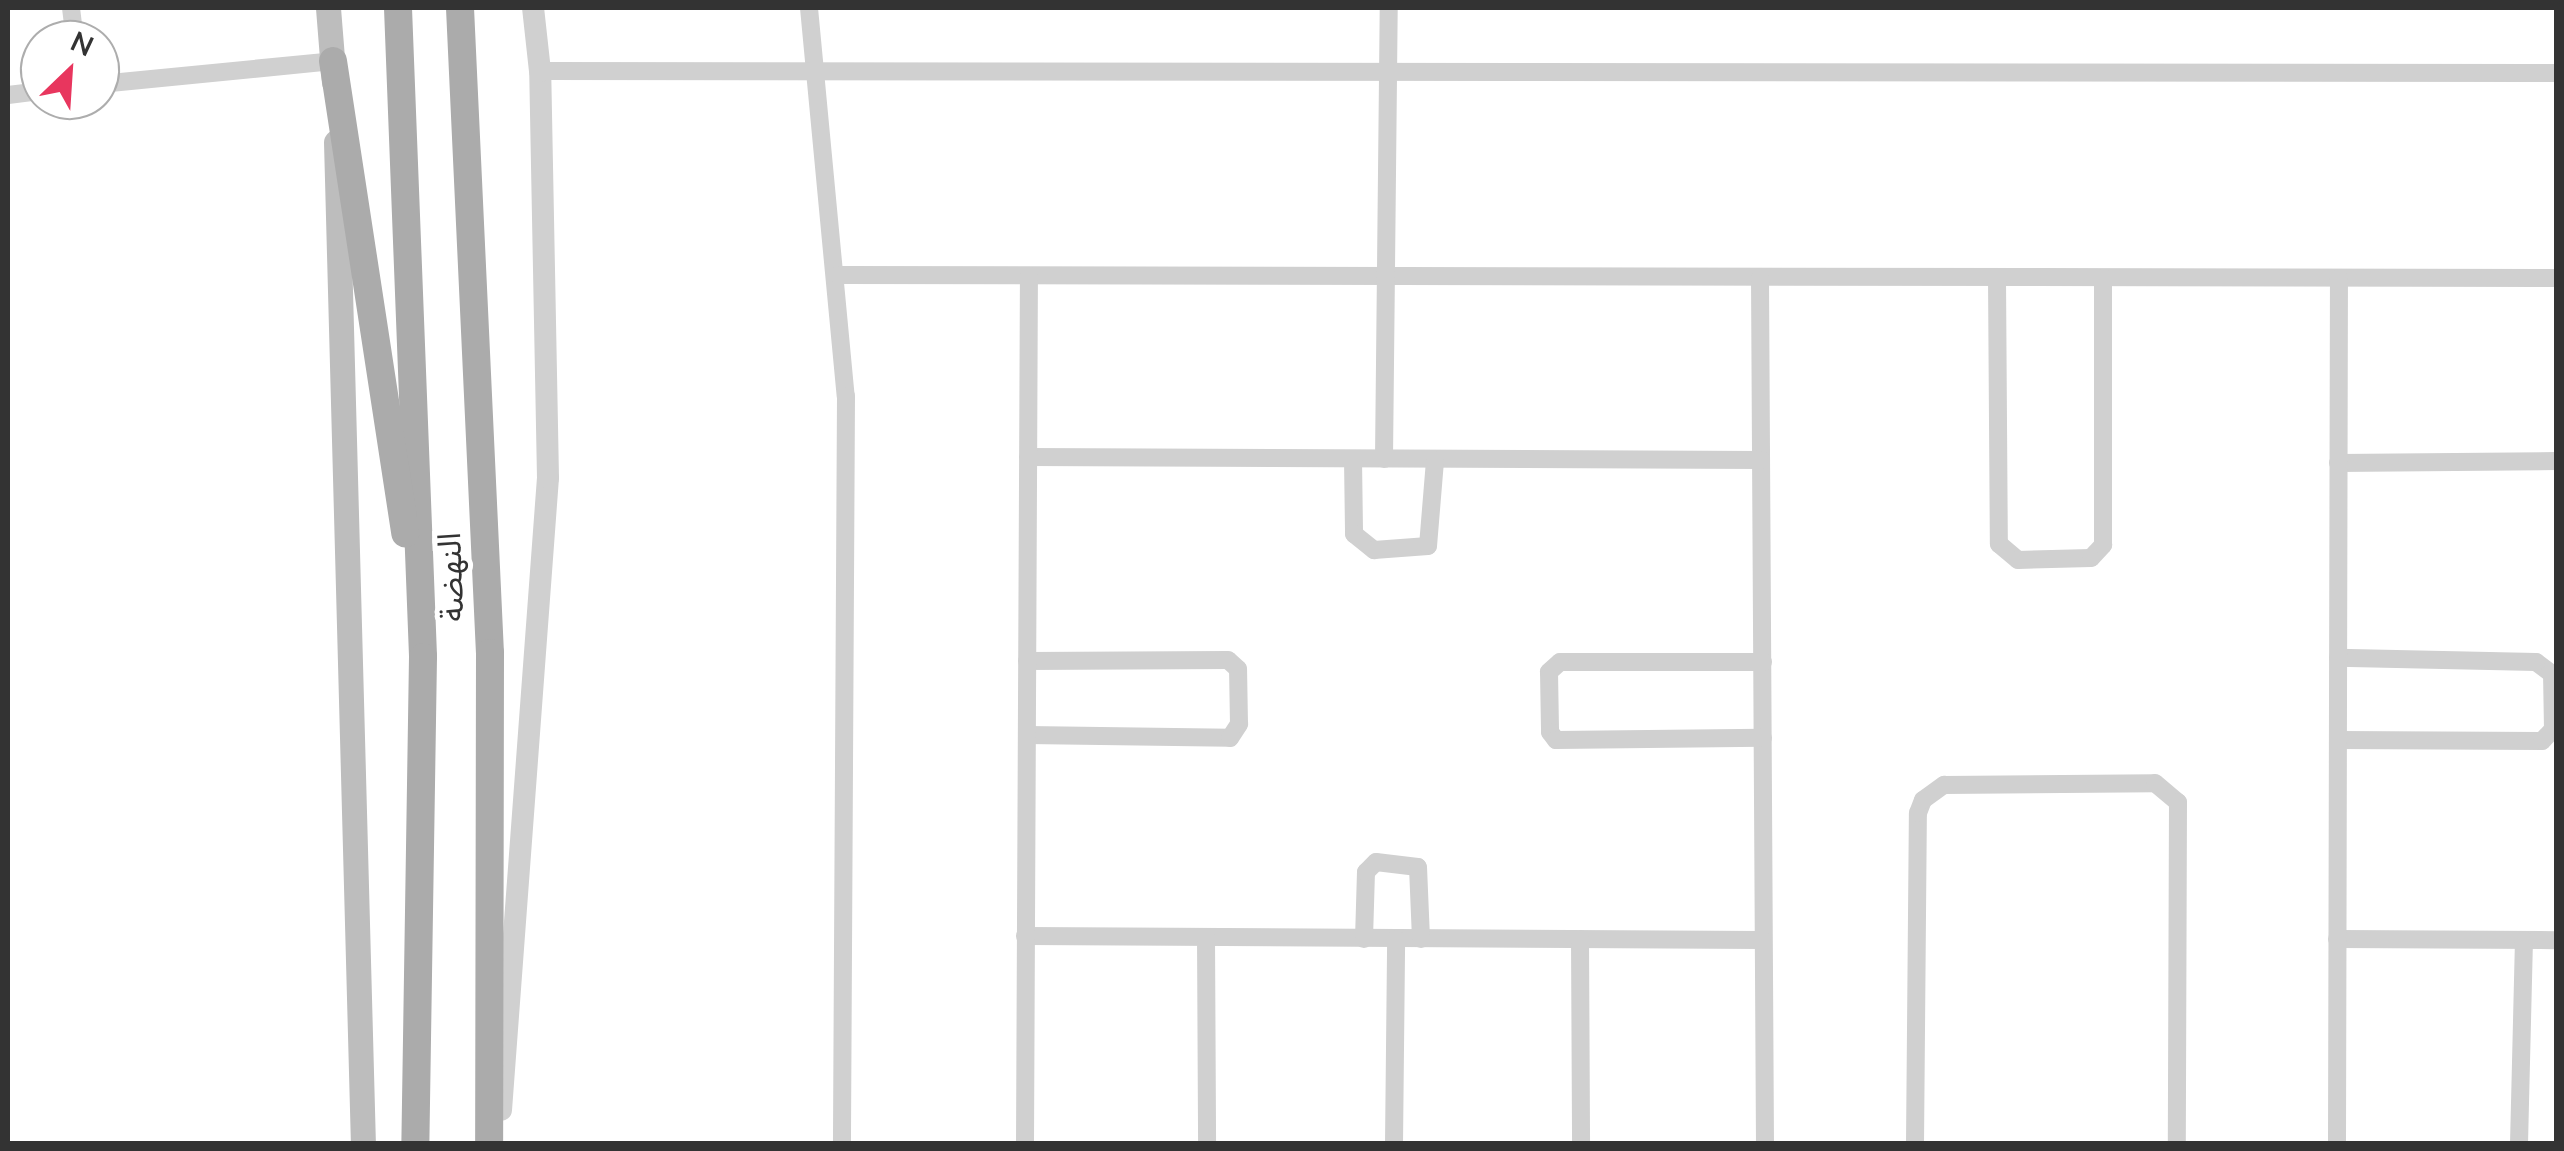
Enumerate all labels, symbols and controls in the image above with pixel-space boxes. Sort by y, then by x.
north arrow [20,20,120,120]
text: N [64,23,99,66]
street label: النهضة [431,532,473,622]

